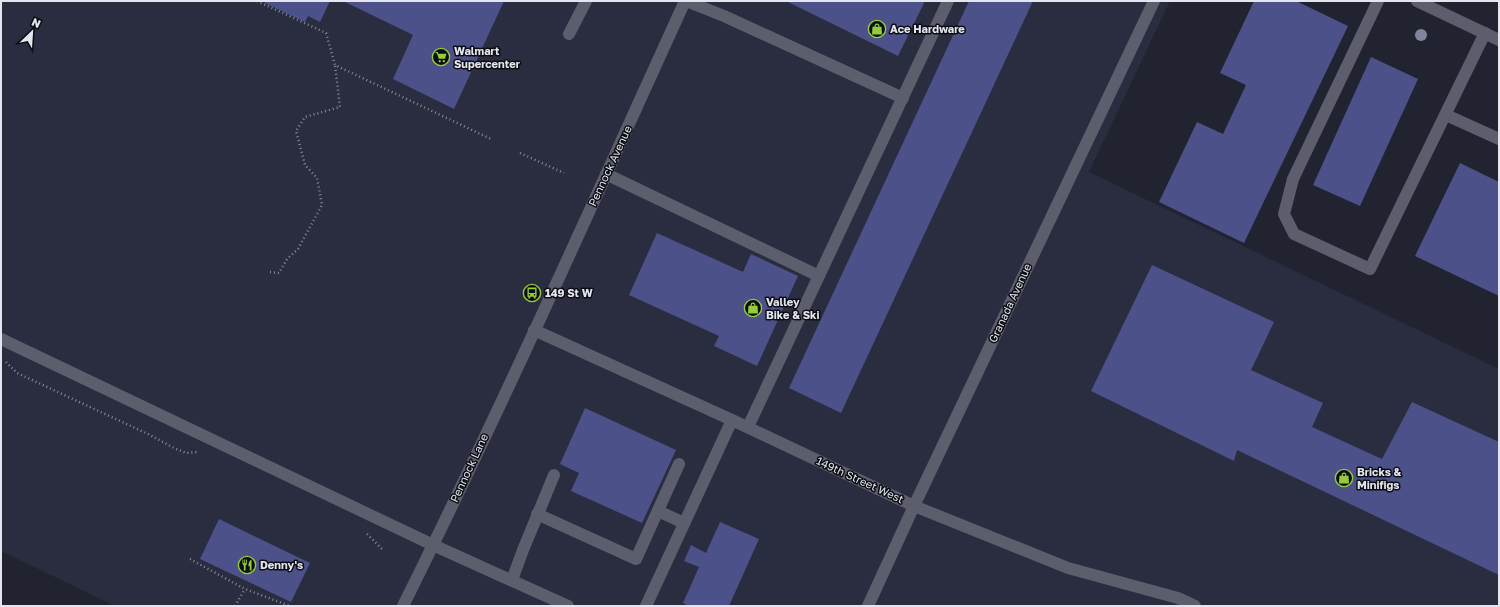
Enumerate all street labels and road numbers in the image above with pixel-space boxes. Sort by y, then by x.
street label: Pennock Avenue [585,123,634,208]
street label: Granada Avenue [986,261,1034,344]
street label: Pennock Lane [447,431,490,504]
street label: 149th Street West [815,454,906,505]

